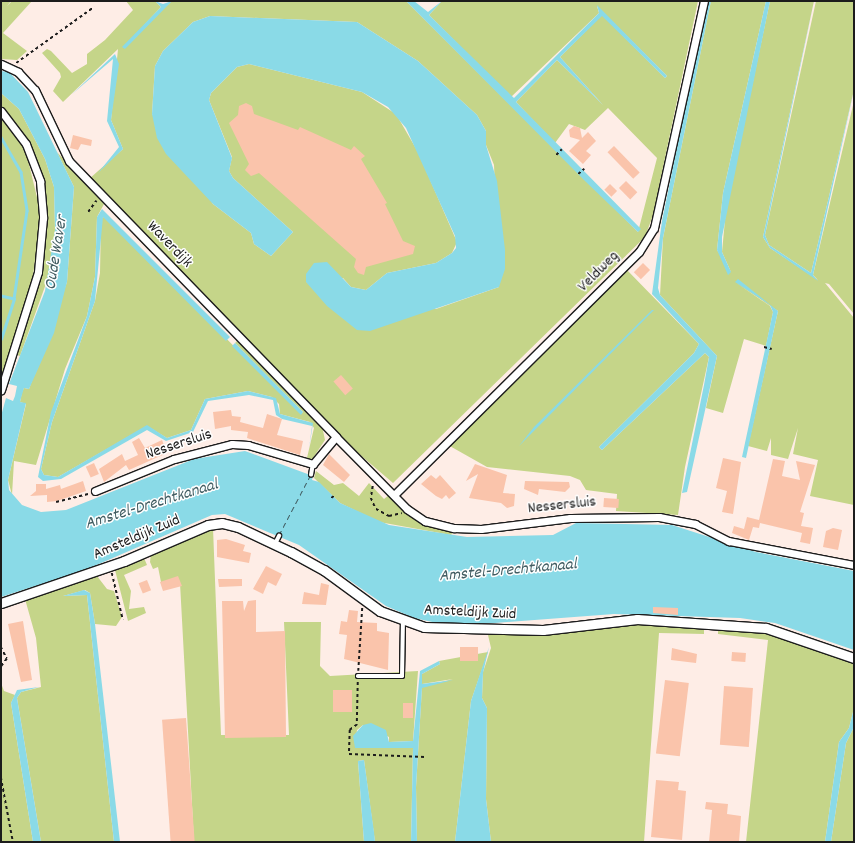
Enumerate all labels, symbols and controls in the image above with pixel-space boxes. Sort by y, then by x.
water label: Oude Waver [42,214,74,292]
street label: Waverdijk [142,218,196,272]
street label: Veldweg [574,247,624,297]
street label: Nessersluis [143,425,215,465]
water label: Amstel-Drechtkanaal [83,476,221,536]
street label: Nessersluis [527,493,597,519]
street label: Amsteldijk Zuid [91,511,183,565]
water label: Amstel-Drechtkanaal [438,556,578,588]
street label: Amsteldijk Zuid [423,601,517,625]

